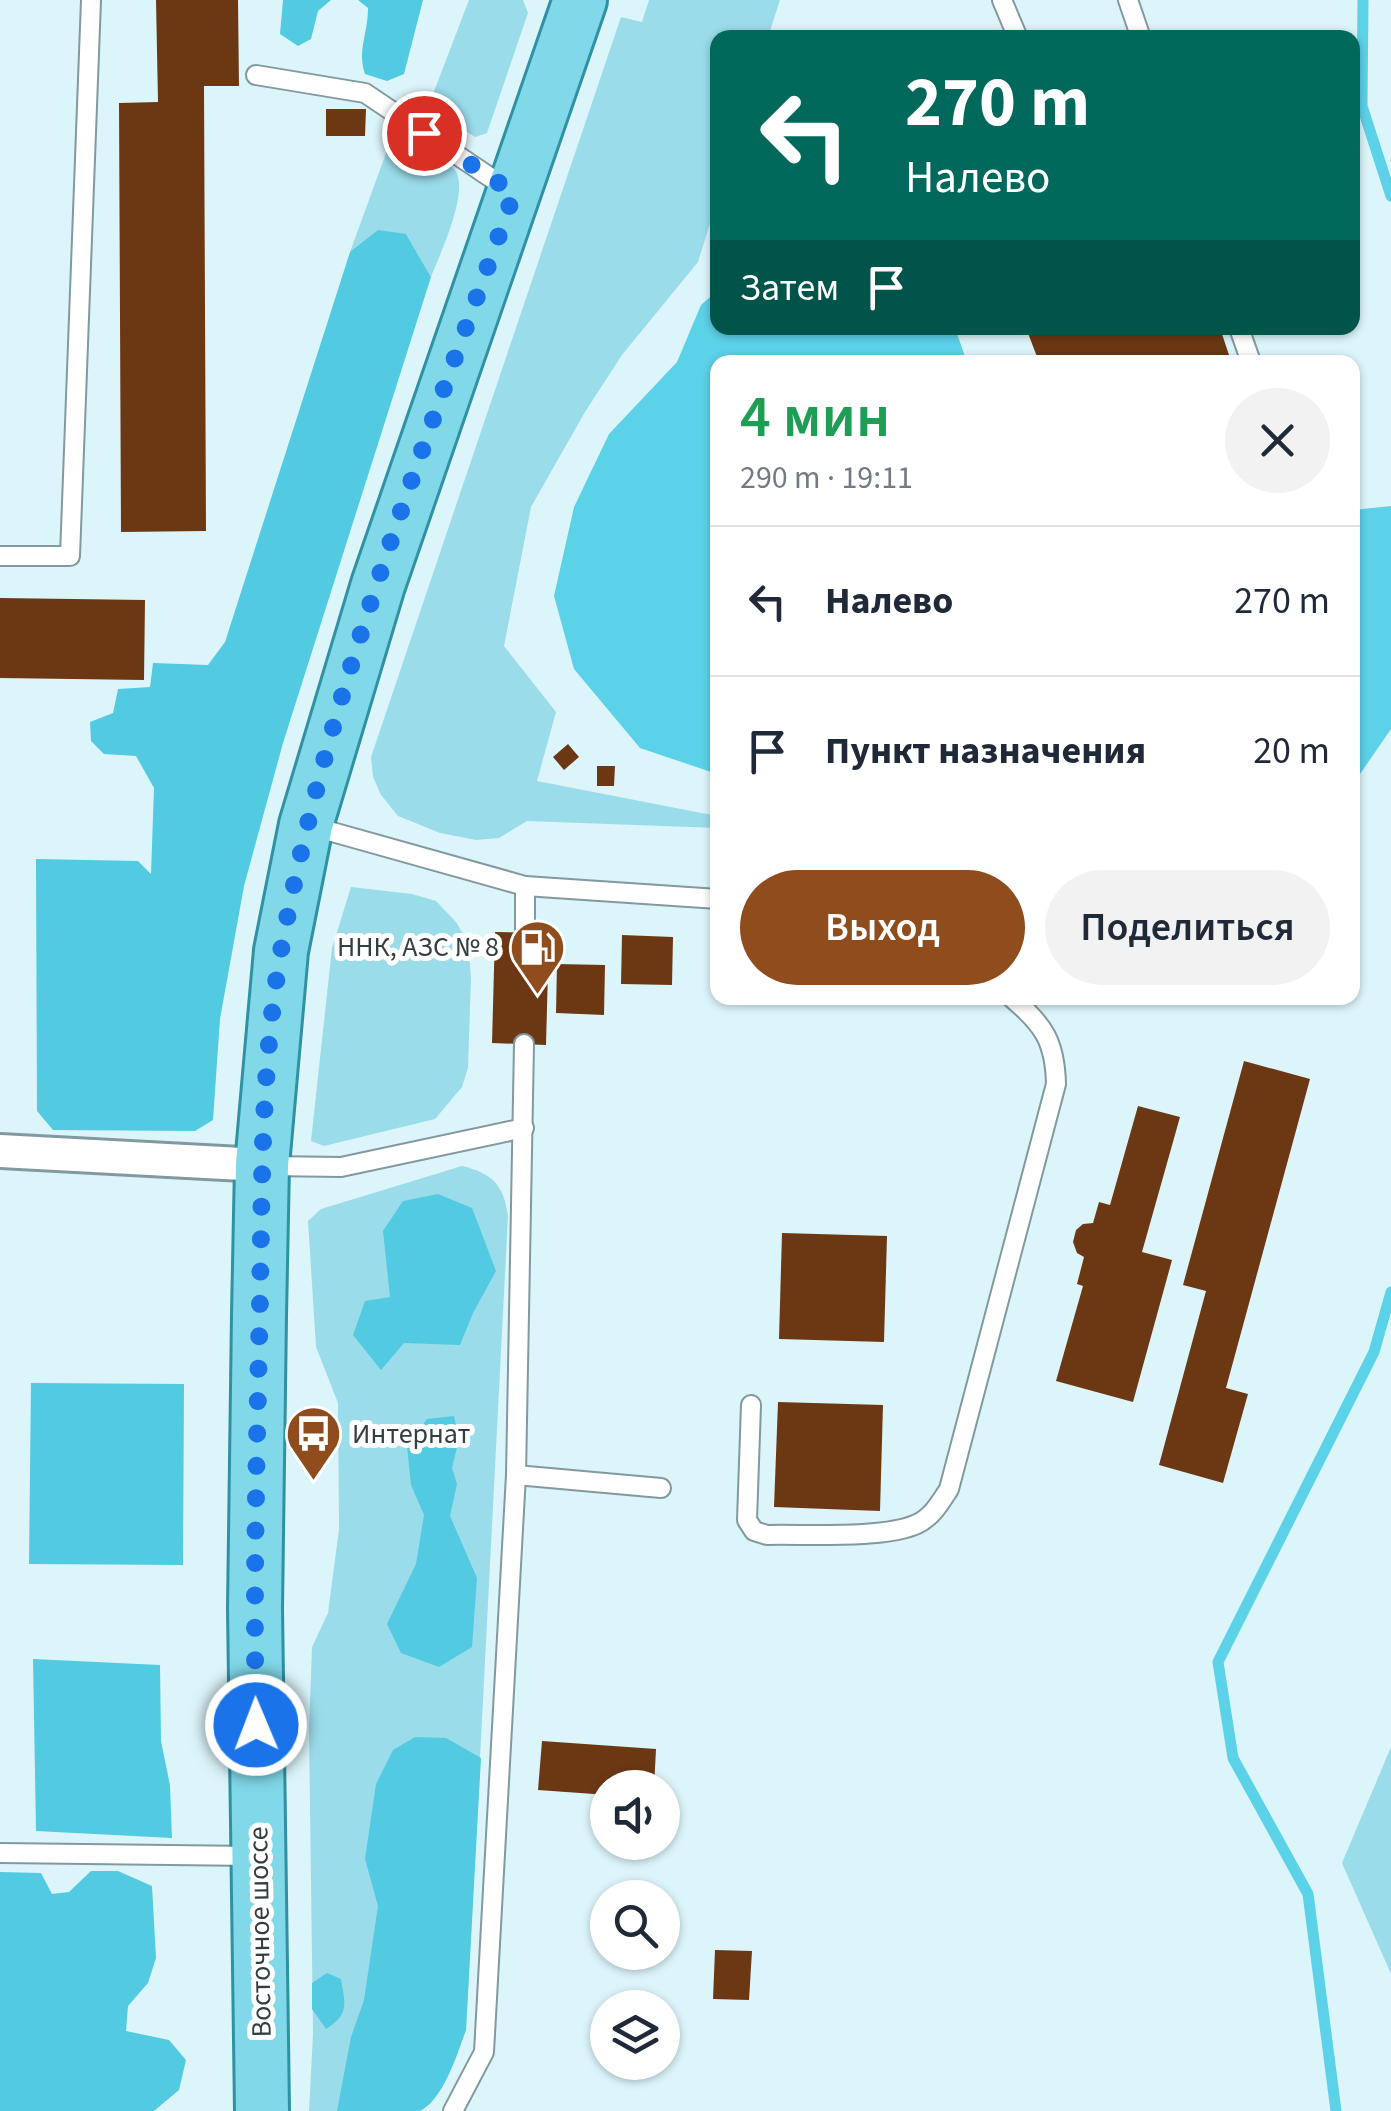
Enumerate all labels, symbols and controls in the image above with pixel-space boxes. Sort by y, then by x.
text: 270 m [905,53,1090,153]
icon: left [740,70,870,200]
pin [382,91,467,176]
icon: arrive [397,106,452,161]
text: Налево [905,146,1051,210]
icon: arrive [859,260,914,315]
text: Затем [740,261,839,315]
text: 4 мин [740,375,890,460]
button: close [1225,388,1330,493]
text: 290 m · 19:11 [740,455,913,501]
icon: left [740,574,795,629]
text: Налево [825,574,953,628]
text: 270 m [1234,574,1330,628]
icon: arrive [740,724,795,779]
text: Пункт назначения [825,724,1146,778]
text: 20 m [1253,724,1330,778]
button: Выход [740,870,1025,985]
button: Поделиться [1045,870,1330,985]
fuel station icon: ННК, АЗС № 8 [508,917,568,996]
place label: ННК, АЗС № 8 [337,927,499,967]
bus stop icon: Интернат [283,1404,343,1483]
place label: Интернат [352,1414,471,1454]
position arrow [204,1673,308,1777]
map controls [590,1770,680,2080]
button: sound [590,1770,680,1860]
street label: Восточное шоссе [238,1826,282,2038]
button: search [590,1880,680,1970]
button: layers [590,1990,680,2080]

